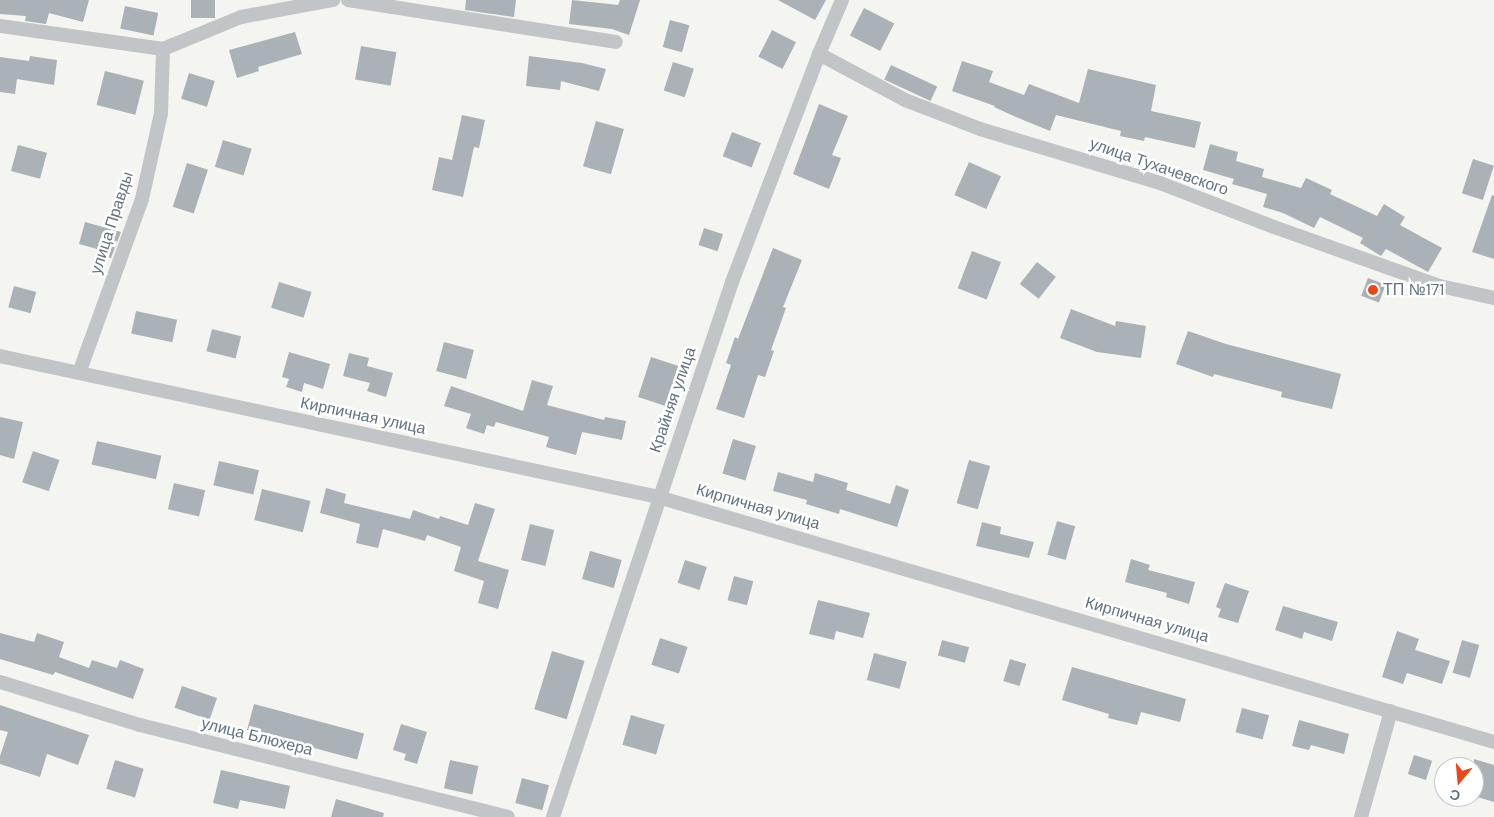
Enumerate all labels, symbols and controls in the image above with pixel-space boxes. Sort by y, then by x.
street label: улица Тухачевского [1087,134,1231,200]
street label: улица Правды [86,169,138,277]
place label: ТП №171 [1383,280,1444,300]
marker: ТП №171 [1367,284,1379,296]
street label: Крайняя улица [646,345,700,455]
street label: Кирпичная улица [299,393,427,439]
street label: Кирпичная улица [694,480,822,534]
street label: Кирпичная улица [1083,593,1211,647]
street label: улица Блюхера [199,714,315,760]
north arrow [1434,757,1484,807]
text: С [1447,785,1462,805]

